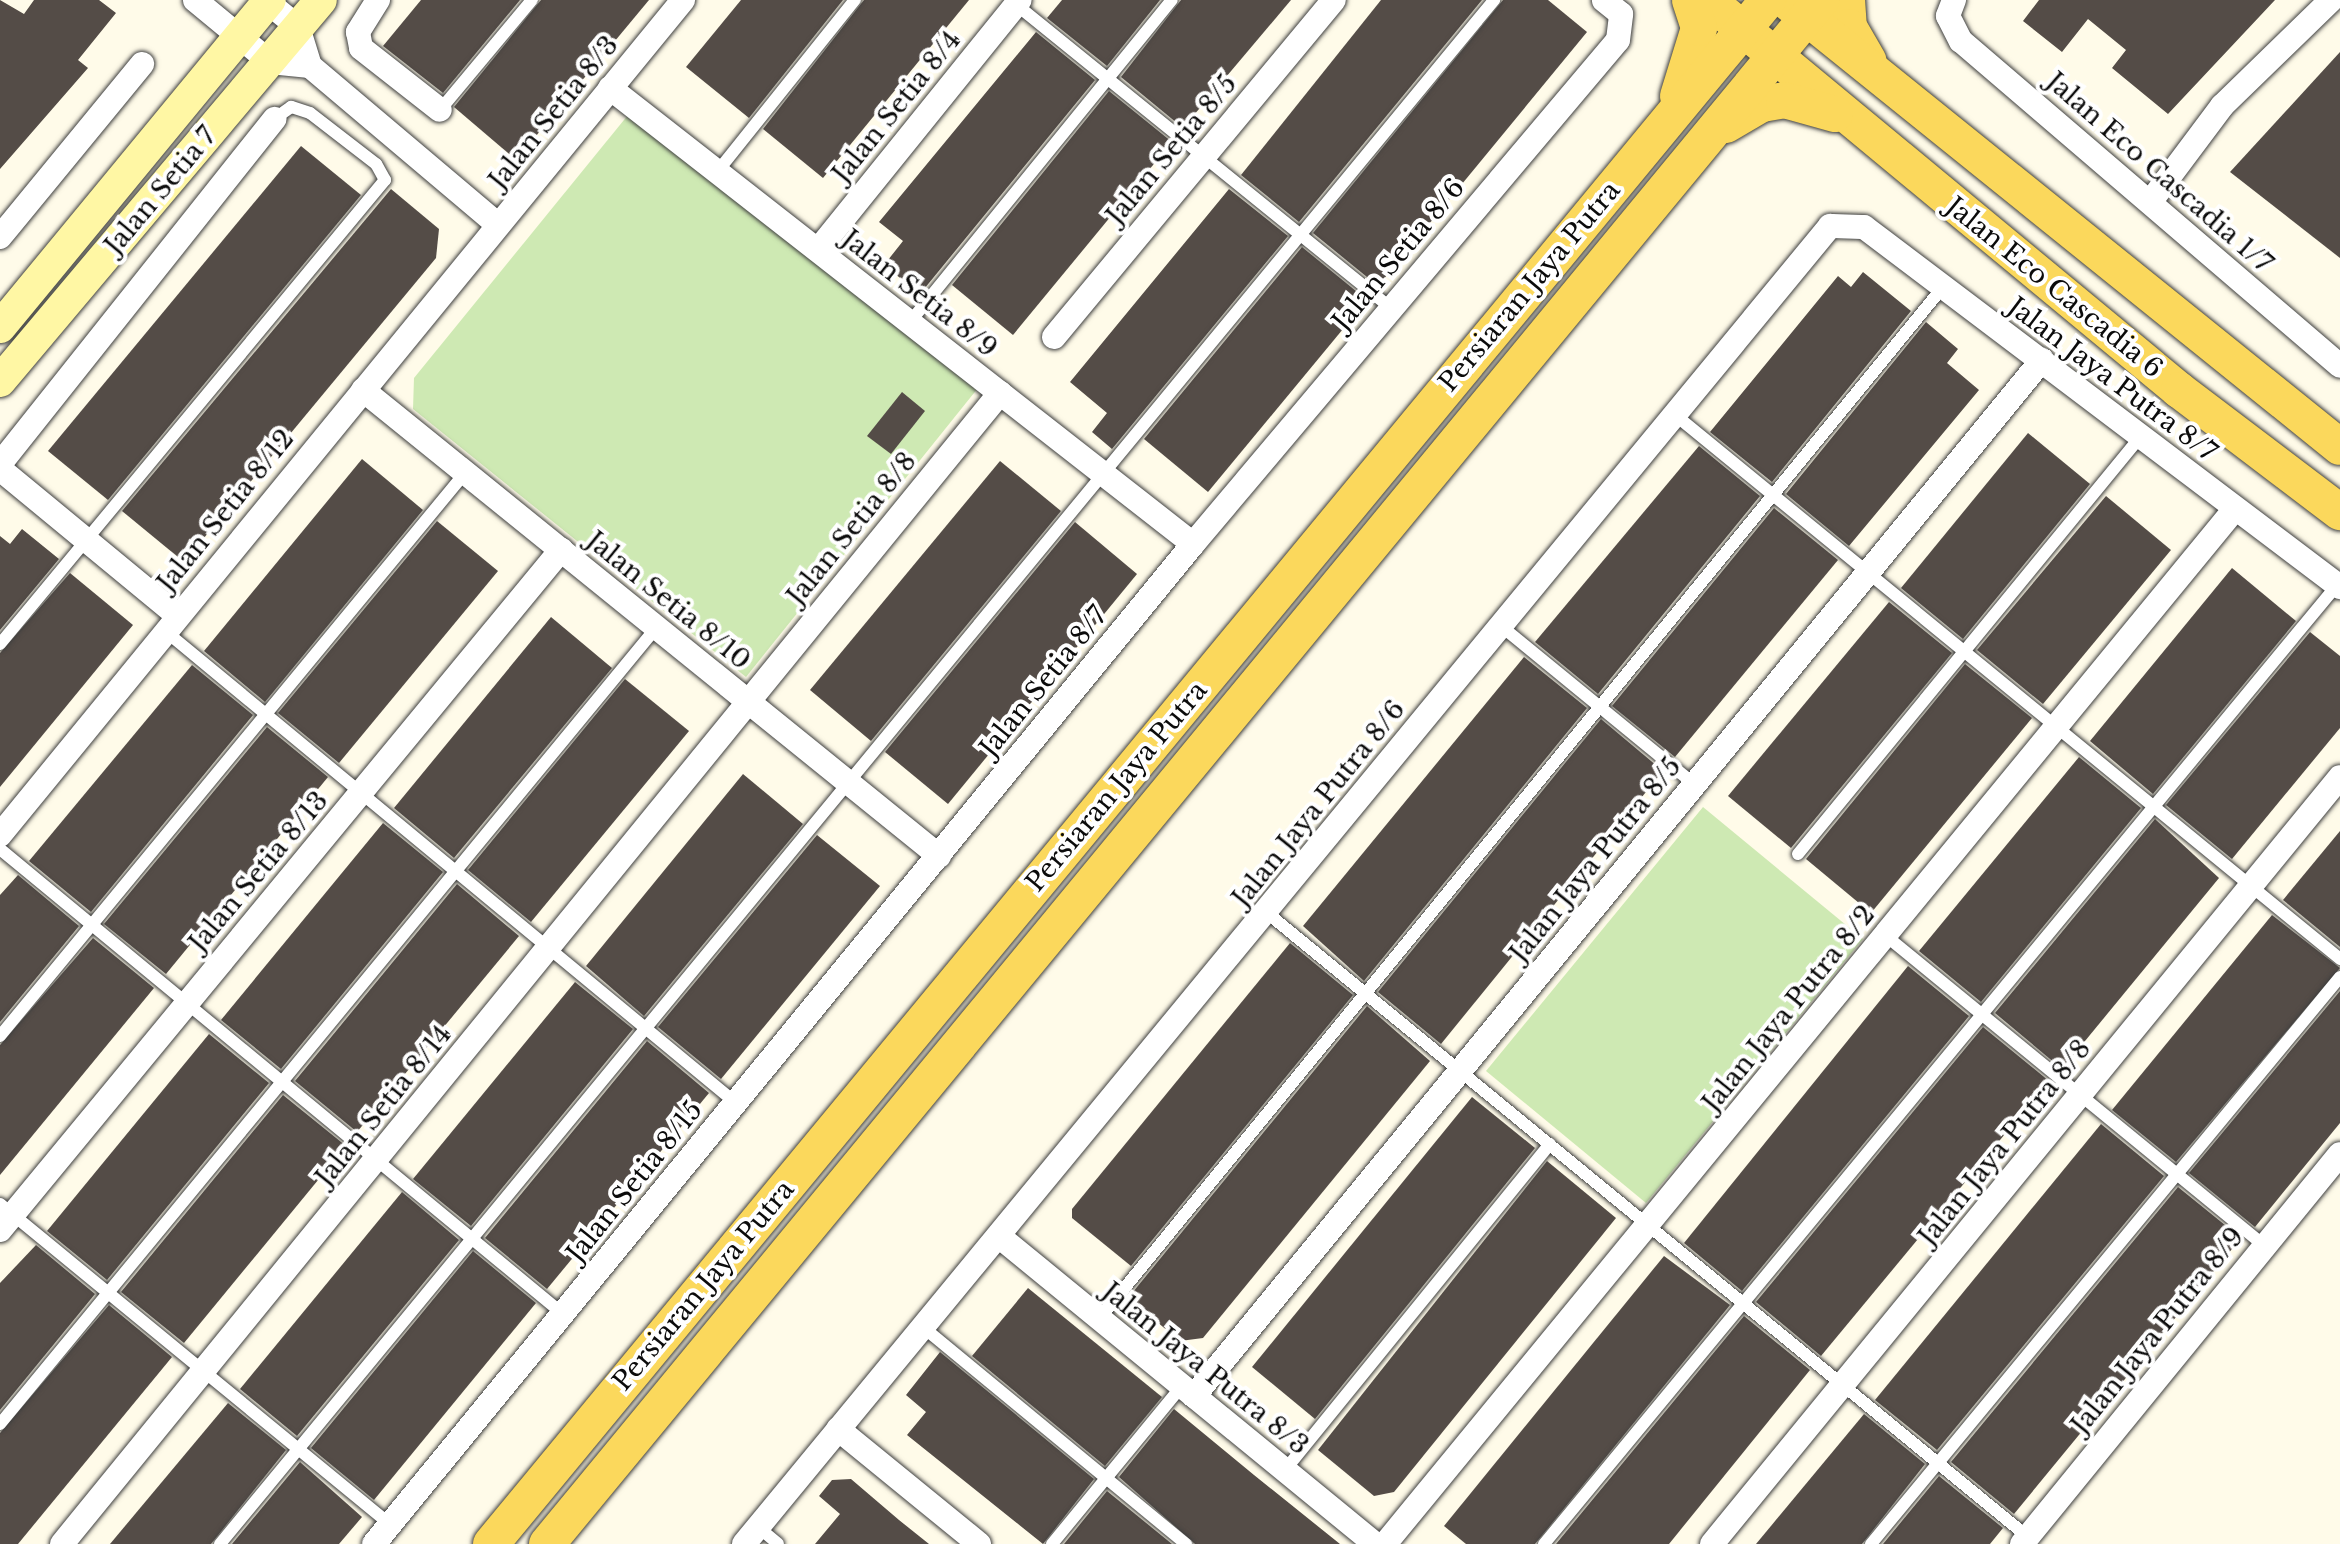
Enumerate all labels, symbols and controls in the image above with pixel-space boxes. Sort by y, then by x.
street label: Jalan Setia 8/4 [826,25,968,189]
street label: Jalan Setia 8/3 [483,30,625,196]
street label: Jalan Eco Cascadia 1/7 [2039,66,2279,280]
street label: Jalan Setia 8/5 [1100,69,1244,231]
street label: Jalan Setia 7 [98,121,224,261]
street label: Jalan Setia 8/6 [1326,173,1472,337]
street label: Persiaran Jaya Putra [1433,175,1627,399]
street label: Jalan Eco Cascadia 6 [1939,191,2169,385]
street label: Jalan Setia 8/9 [835,224,1003,364]
street label: Jalan Jaya Putra 8/7 [2001,291,2223,469]
street label: Jalan Setia 8/12 [151,424,301,598]
street label: Jalan Setia 8/8 [781,446,923,612]
street label: Jalan Setia 8/10 [580,525,756,677]
street label: Jalan Setia 8/7 [974,600,1114,764]
street label: Persiaran Jaya Putra [1020,675,1214,899]
street label: Jalan Jaya Putra 8/6 [1226,694,1412,914]
street label: Jalan Jaya Putra 8/5 [1504,751,1688,969]
street label: Jalan Setia 8/13 [183,786,335,958]
street label: Jalan Jaya Putra 8/2 [1696,899,1882,1119]
street label: Jalan Setia 8/14 [309,1019,459,1193]
street label: Jalan Jaya Putra 8/8 [1912,1034,2098,1252]
street label: Jalan Setia 8/15 [560,1095,710,1269]
street label: Persiaran Jaya Putra [607,1174,801,1398]
street label: Jalan Jaya Putra 8/9 [2065,1221,2251,1441]
street label: Jalan Jaya Putra 8/3 [1095,1276,1315,1462]

